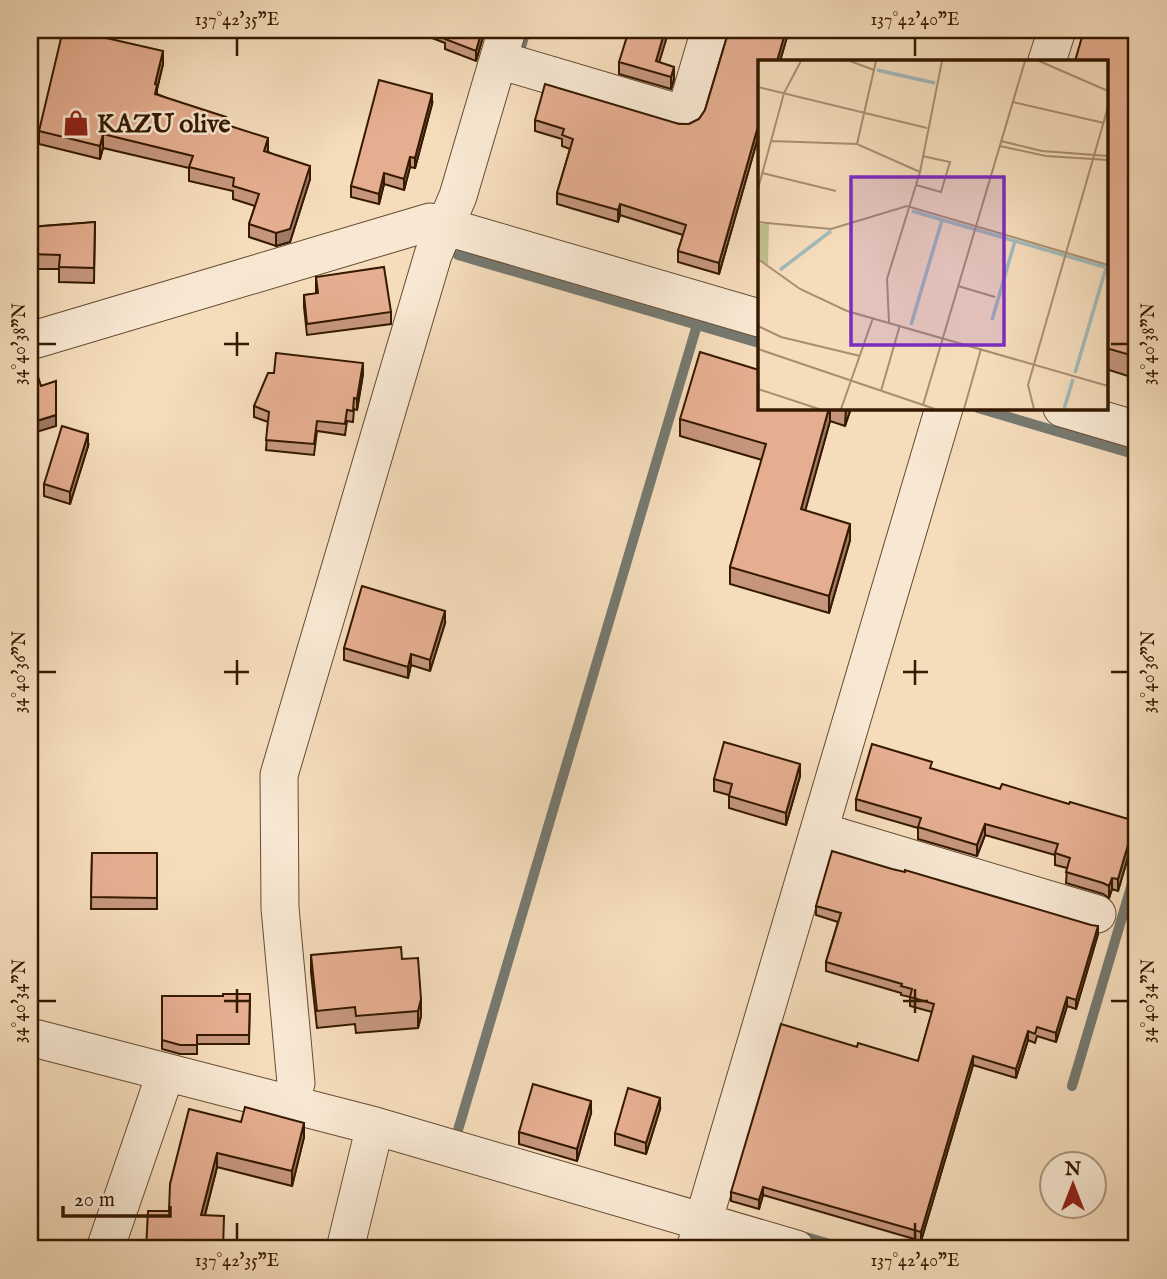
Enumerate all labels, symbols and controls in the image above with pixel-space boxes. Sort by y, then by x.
text: 137°42'35"E [195,9,279,32]
text: 137°42'40"E [871,9,959,32]
inset map [758,60,1108,410]
shop icon: KAZU olive [61,108,91,138]
place label: KAZU olive [97,108,231,141]
text: 34°40'38"N [9,302,32,385]
text: 34°40'38"N [1138,302,1161,385]
text: 34°40'36"N [9,630,32,713]
text: 34°40'36"N [1138,630,1161,713]
text: 34°40'34"N [9,959,32,1043]
text: 34°40'34"N [1138,959,1161,1043]
north arrow [1038,1150,1108,1220]
text: N [1064,1158,1082,1182]
scale bar [63,1174,170,1218]
text: 20 m [74,1187,115,1214]
text: 137°42'35"E [195,1250,279,1273]
text: 137°42'40"E [871,1250,959,1273]

